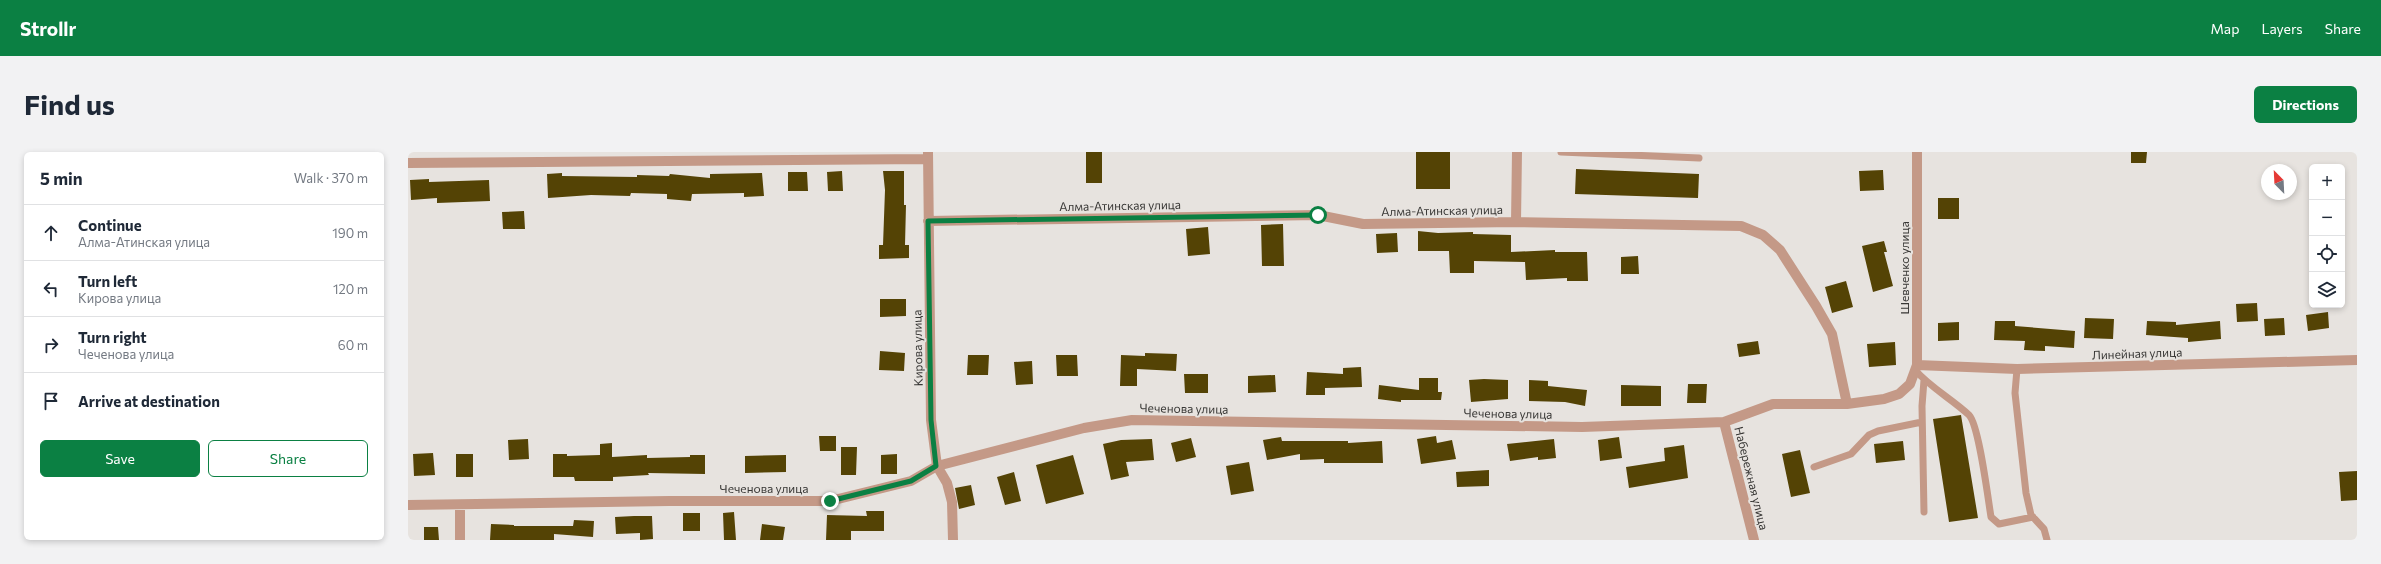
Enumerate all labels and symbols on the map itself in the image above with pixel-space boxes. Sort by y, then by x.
north arrow [2261,164,2297,200]
street label: Алма-Атинская улица [1059,197,1181,213]
street label: Алма-Атинская улица [1381,202,1503,218]
route start [1309,206,1327,224]
street label: Шевченко улица [1897,221,1911,315]
street label: Кирова улица [909,309,925,387]
street label: Линейная улица [2092,344,2182,362]
street label: Чеченова улица [1139,400,1229,416]
street label: Чеченова улица [1463,405,1553,421]
street label: Набережная улица [1732,425,1772,531]
street label: Чеченова улица [720,481,808,495]
route end [821,492,839,510]

